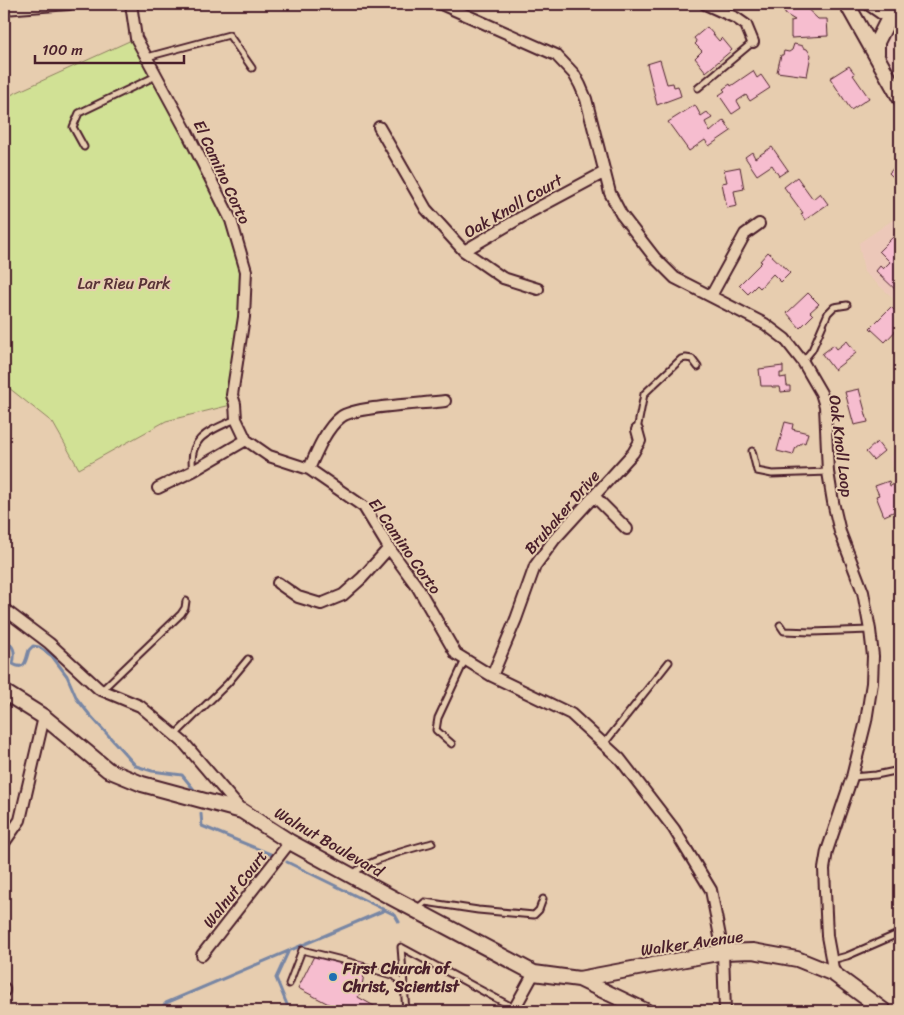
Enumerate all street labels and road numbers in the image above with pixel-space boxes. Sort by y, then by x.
street label: El Camino Corto [185,115,259,229]
street label: Oak Knoll Court [458,166,568,246]
street label: Oak Knoll Loop [820,393,862,499]
street label: Brubaker Drive [517,463,607,561]
street label: El Camino Corto [361,491,449,601]
street label: Walnut Boulevard [269,799,391,886]
street label: Walnut Court [195,844,275,934]
street label: Walker Avenue [639,921,745,965]

